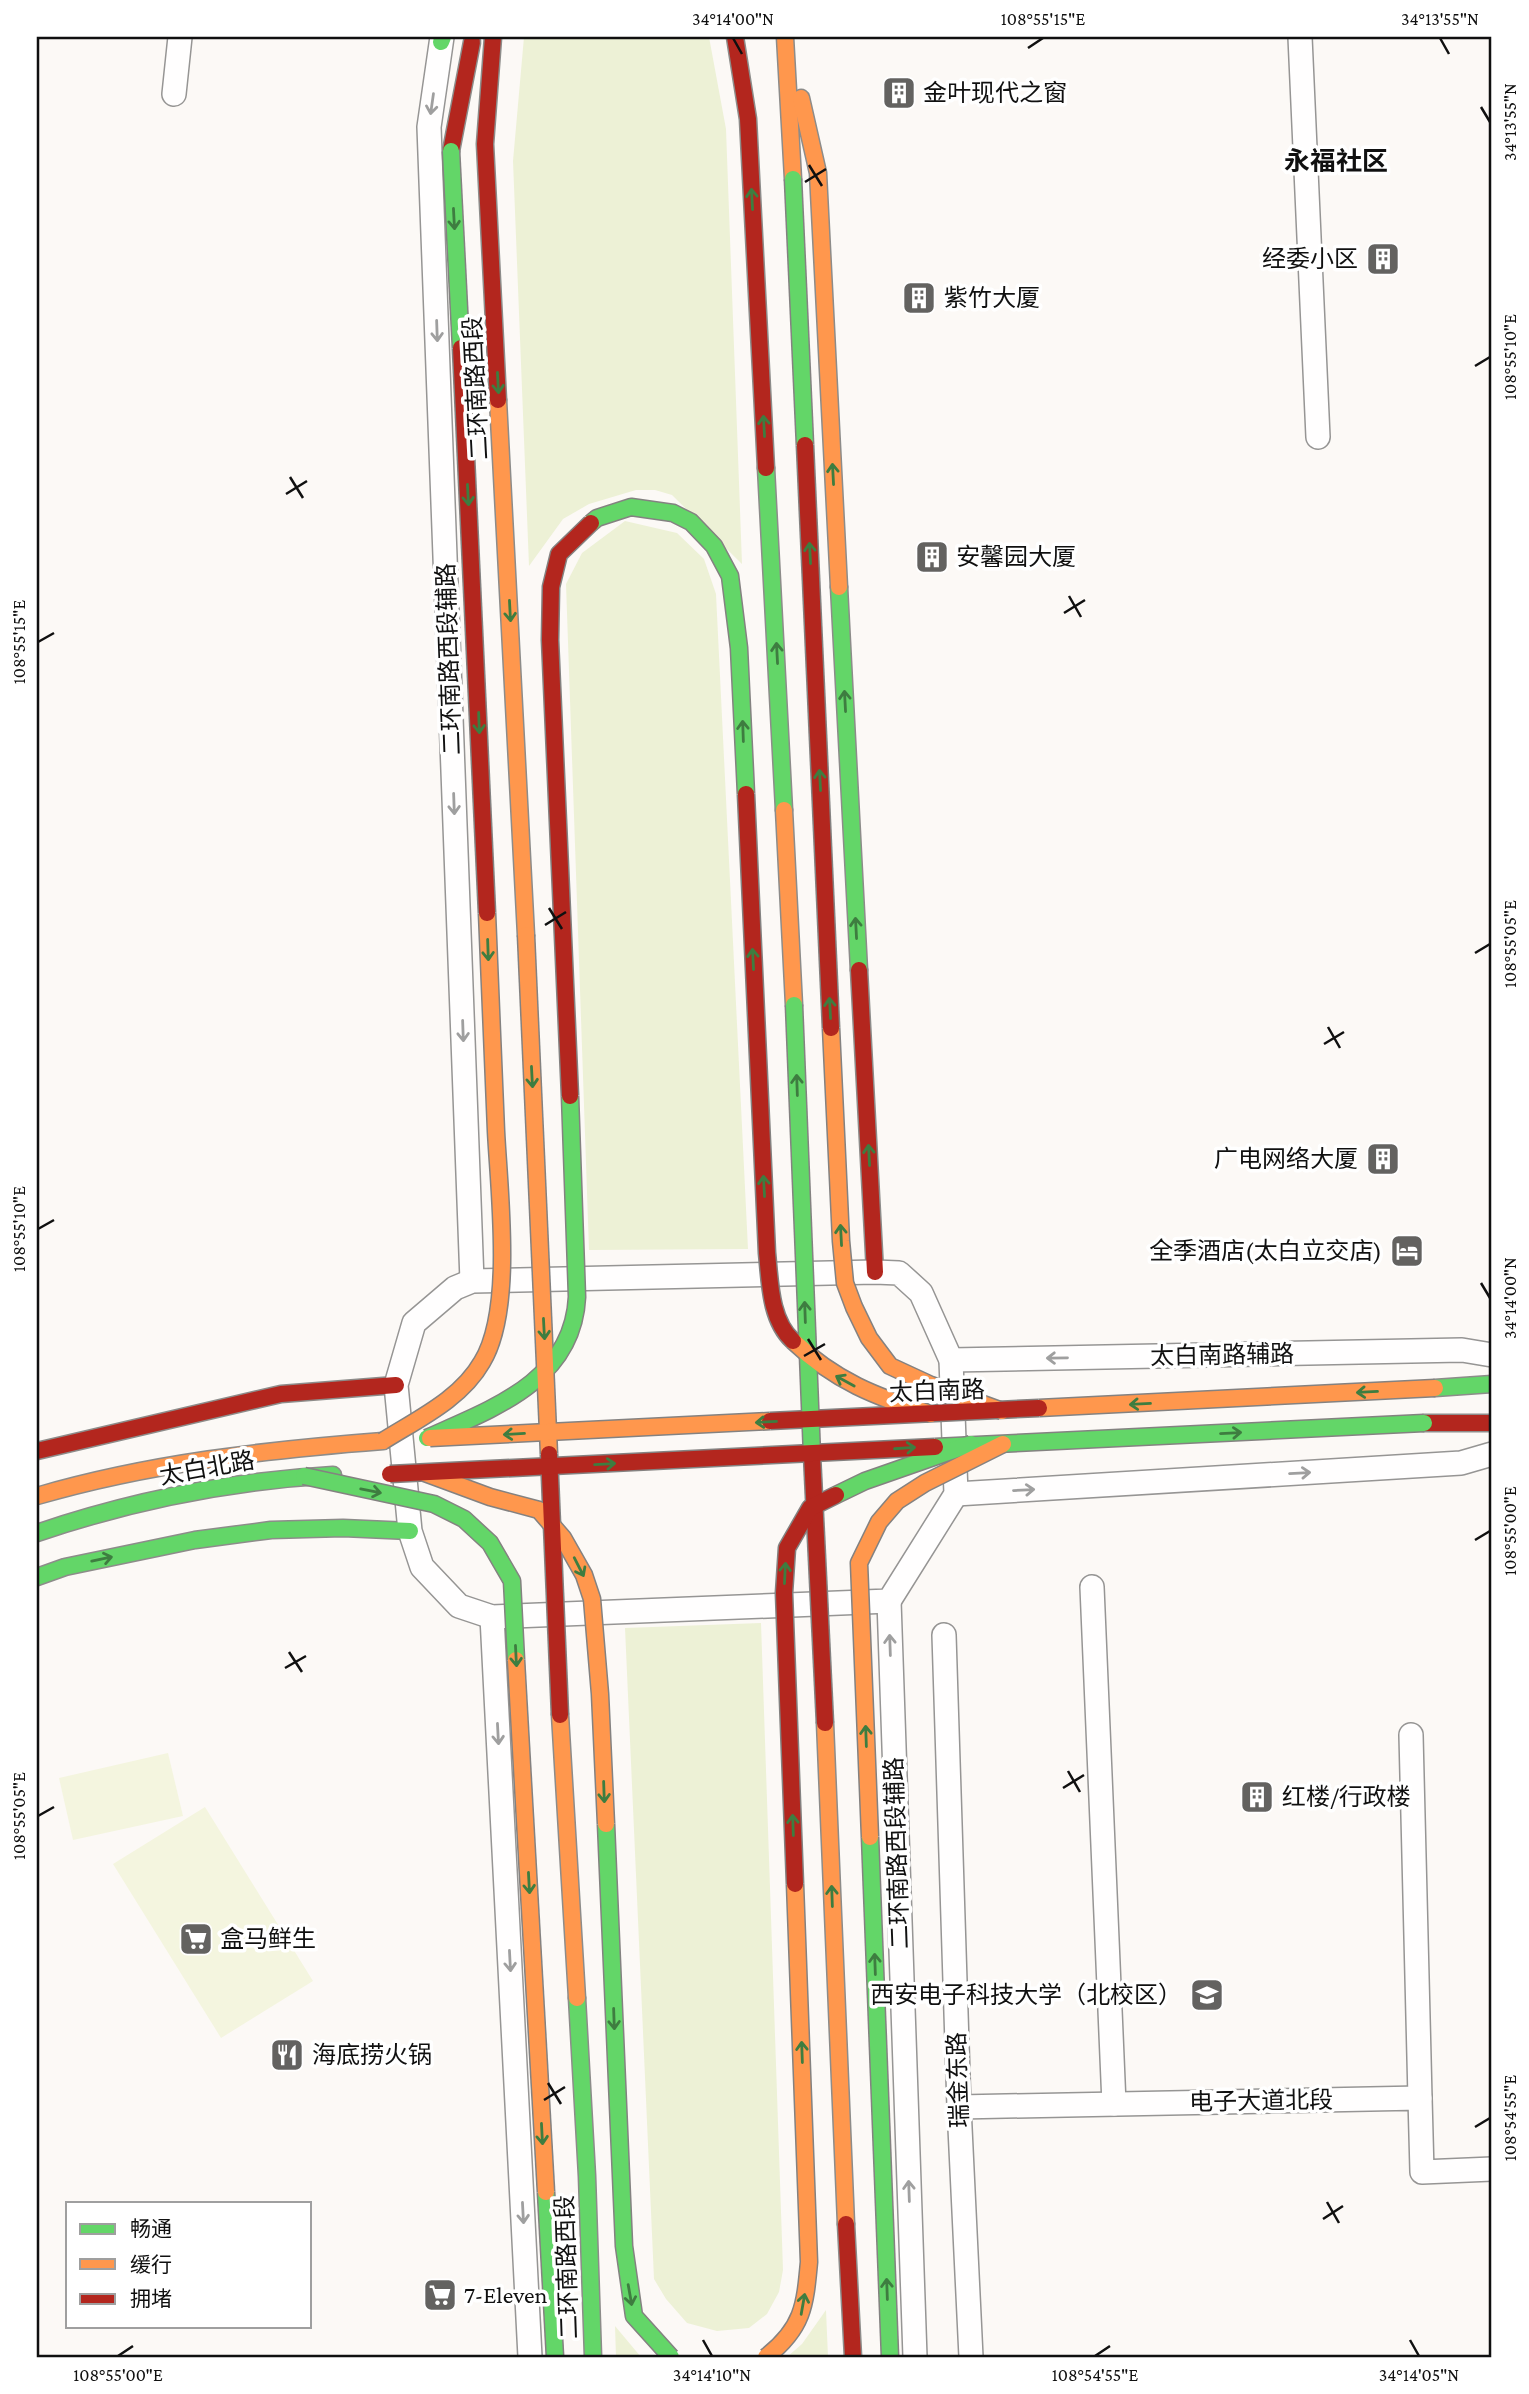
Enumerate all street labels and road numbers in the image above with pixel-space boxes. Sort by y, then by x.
street label: 二环南路西段 [458,315,493,461]
street label: 二环南路西段辅路 [432,563,465,755]
street label: 太白南路辅路 [1150,1340,1294,1369]
street label: 太白南路 [889,1375,985,1406]
street label: 太白北路 [157,1446,257,1489]
street label: 二环南路西段辅路 [880,1757,913,1949]
street label: 瑞金东路 [942,2032,973,2128]
street label: 电子大道北段 [1189,2086,1333,2115]
street label: 二环南路西段 [550,2195,583,2339]

